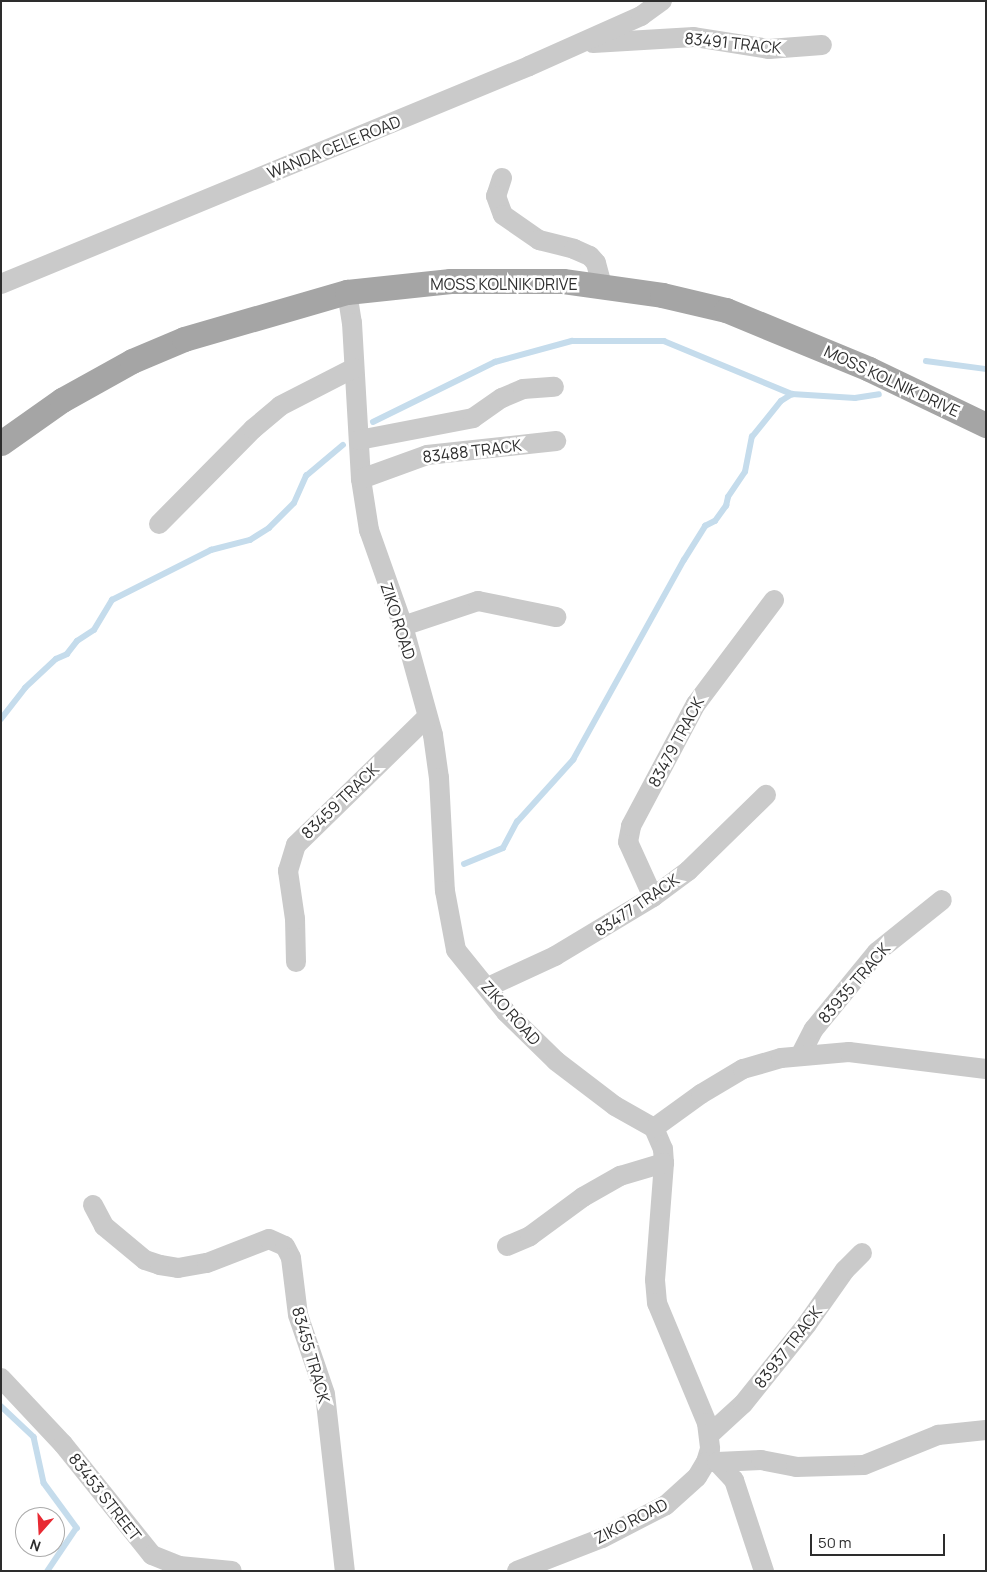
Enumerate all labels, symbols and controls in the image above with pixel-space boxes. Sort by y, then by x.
street label: 83491 TRACK [684,28,782,58]
street label: WANDA CELE ROAD [265,112,403,182]
street label: MOSS KOLNIK DRIVE [430,274,578,294]
street label: MOSS KOLNIK DRIVE [821,341,963,421]
street label: 83488 TRACK [421,435,523,467]
street label: ZIKO ROAD [377,580,419,662]
street label: 83479 TRACK [644,694,708,790]
street label: 83459 TRACK [297,759,383,843]
street label: 83477 TRACK [591,870,683,940]
street label: 83935 TRACK [814,939,894,1027]
street label: ZIKO ROAD [477,977,545,1049]
street label: 83937 TRACK [750,1302,826,1392]
street label: 83455 TRACK [288,1304,334,1406]
street label: 83453 STREET [65,1449,145,1545]
street label: ZIKO ROAD [591,1494,671,1548]
north arrow [15,1507,65,1557]
scale bar [812,1524,947,1556]
text: 50 m [818,1532,852,1553]
text: N [27,1535,43,1556]

